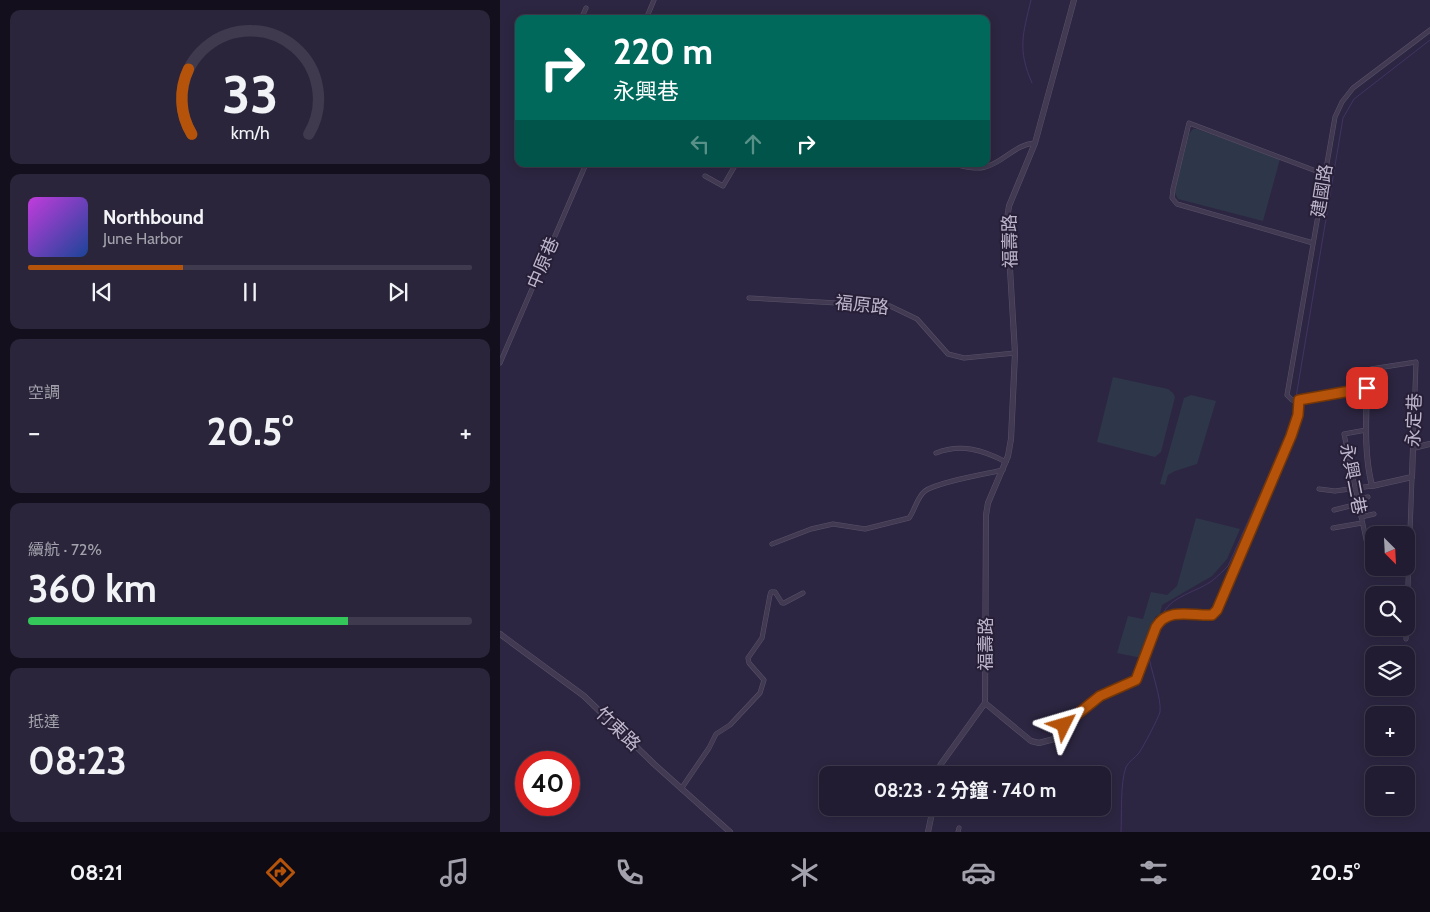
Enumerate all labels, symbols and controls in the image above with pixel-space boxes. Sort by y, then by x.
text: 220 m [613,30,713,73]
icon: right [530,35,595,100]
text: 33 [222,63,278,126]
text: 永興巷 [613,78,679,105]
text: km/h [230,122,270,143]
icon: left [686,130,714,158]
icon: ahead [739,130,767,158]
icon: right [792,130,820,158]
street label: 建國路 [1307,163,1337,219]
text: Northbound [103,206,204,229]
street label: 福壽路 [999,214,1021,268]
text: June Harbor [103,229,183,248]
street label: 中原巷 [522,234,564,292]
icon: previous [88,278,116,306]
icon: pause [236,278,264,306]
icon: next [384,278,412,306]
street label: 福原路 [834,291,890,319]
pin [1346,367,1388,409]
icon: arrive [1353,374,1381,402]
text: 空調 [28,383,60,402]
street label: 永定巷 [1402,393,1426,447]
text: 20.5° [207,408,293,455]
text: − [28,415,40,449]
text: + [460,415,472,449]
street label: 永興二巷 [1335,442,1371,516]
north arrow [1365,526,1415,576]
map controls [1365,526,1415,816]
text: 續航 · 72% [28,540,102,559]
text: 360 km [28,565,157,612]
button: search [1365,586,1415,636]
street label: 福壽路 [975,617,997,671]
button: layers [1365,646,1415,696]
position arrow [1037,698,1089,750]
street label: 竹東路 [591,702,645,756]
button: + [1365,706,1415,756]
text: 抵達 [28,712,60,731]
text: 08:23 [28,737,127,784]
speed limit sign: 40 [515,751,580,816]
button: − [1365,766,1415,816]
text: 08:23 · 2 分鐘 · 740 m [874,779,1056,802]
icon: directions [263,855,298,890]
icon: music [437,855,472,890]
icon: phone [612,855,647,890]
icon: climate [787,855,822,890]
icon: car [961,855,996,890]
icon: filters [1136,855,1171,890]
text: 08:21 [70,859,123,886]
text: 20.5° [1310,859,1360,886]

